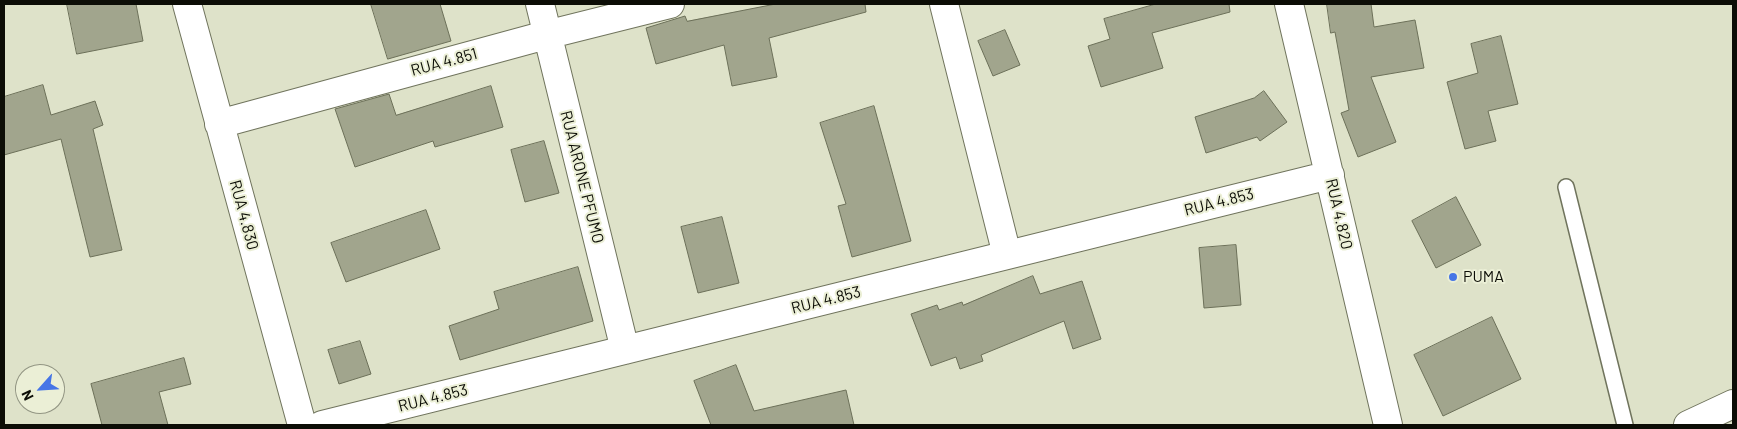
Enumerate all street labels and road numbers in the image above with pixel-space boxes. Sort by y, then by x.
street label: RUA 4.851 [409,44,479,80]
street label: RUA ARONE PFUMO [556,109,608,245]
street label: RUA 4.820 [1322,177,1356,251]
street label: RUA 4.830 [225,178,263,252]
street label: RUA 4.853 [1182,184,1256,220]
street label: RUA 4.853 [789,282,863,318]
street label: RUA 4.853 [396,380,470,416]

